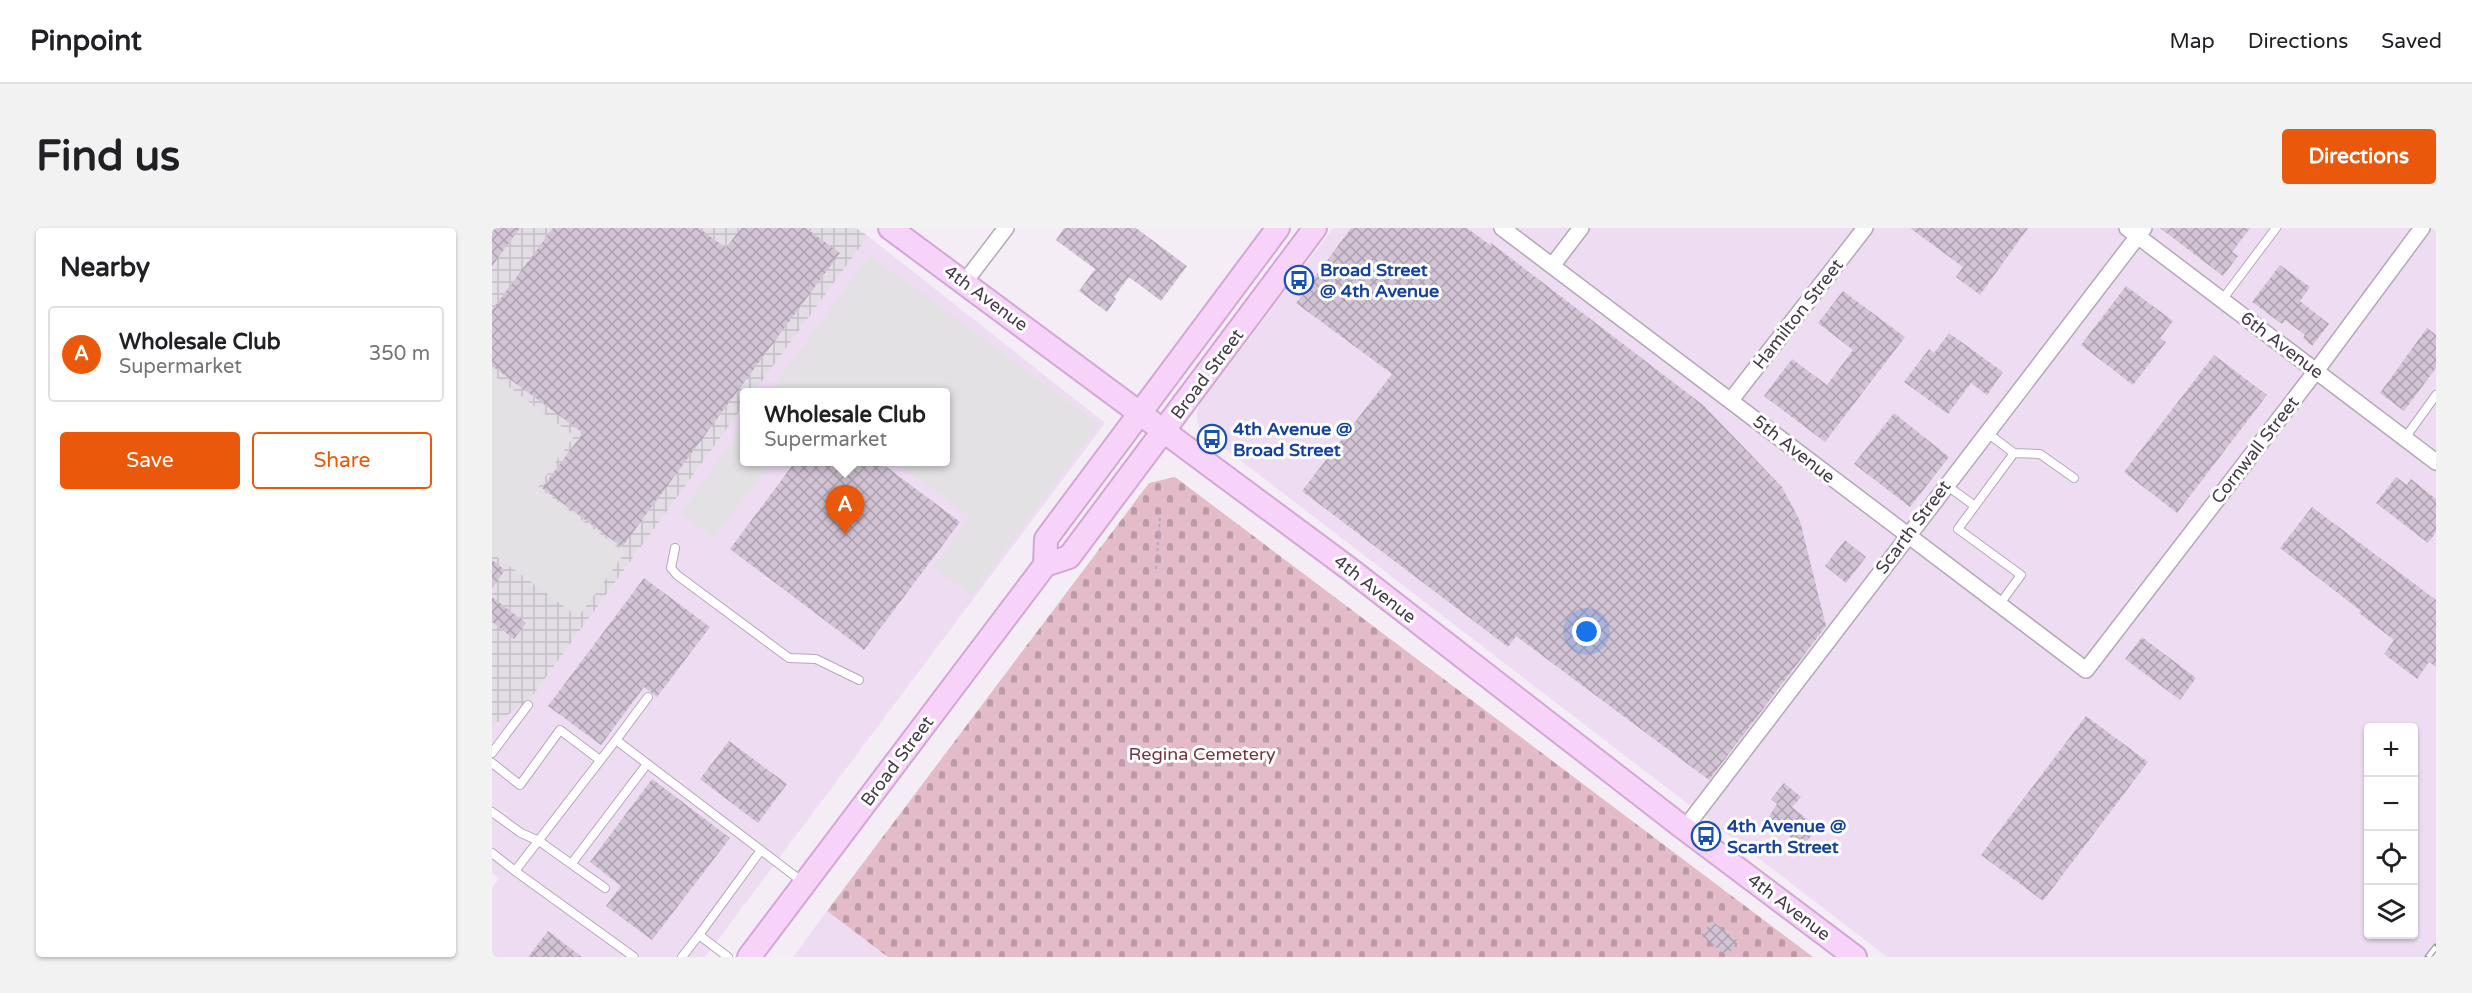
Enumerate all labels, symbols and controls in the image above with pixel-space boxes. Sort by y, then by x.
text: Pinpoint [30,24,142,58]
text: Map [2169,29,2215,54]
text: Directions [2248,29,2348,54]
text: Saved [2381,29,2442,54]
button: Directions [2282,129,2436,184]
text: Find us [36,131,180,182]
text: Nearby [60,252,150,283]
street label: Hamilton Street [1748,254,1848,374]
place label: Broad Street @ 4th Avenue [1320,259,1439,302]
street label: 4th Avenue [940,260,1032,336]
bus stop icon: Broad Street @ 4th Avenue [1283,264,1315,296]
street label: 6th Avenue [2236,307,2328,383]
street label: Broad Street [1166,324,1248,424]
text: Wholesale Club [119,329,281,355]
text: A [74,342,89,366]
text: 350 m [369,342,430,366]
text: Supermarket [119,355,242,379]
popup [740,388,950,466]
street label: Cornwall Street [2206,392,2304,508]
text: Wholesale Club [764,402,926,428]
street label: 5th Avenue [1749,410,1839,488]
place label: 4th Avenue @ Broad Street [1233,418,1352,461]
bus stop icon: 4th Avenue @ Broad Street [1196,423,1228,455]
text: Supermarket [764,428,887,452]
button: Save [60,432,240,489]
button: Share [252,432,432,489]
street label: Scarth Street [1871,476,1955,578]
pin: A [826,486,864,535]
street label: 4th Avenue [1330,550,1420,628]
your location [1572,617,1601,646]
street label: Broad Street [856,711,938,811]
map controls [2364,723,2418,939]
button: + [2364,723,2418,777]
park label: Regina Cemetery [1128,743,1276,765]
button: − [2364,777,2418,831]
place label: 4th Avenue @ Scarth Street [1727,815,1846,858]
bus stop icon: 4th Avenue @ Scarth Street [1690,820,1722,852]
button: locate [2364,831,2418,885]
street label: 4th Avenue [1743,869,1835,945]
button: layers [2364,885,2418,939]

